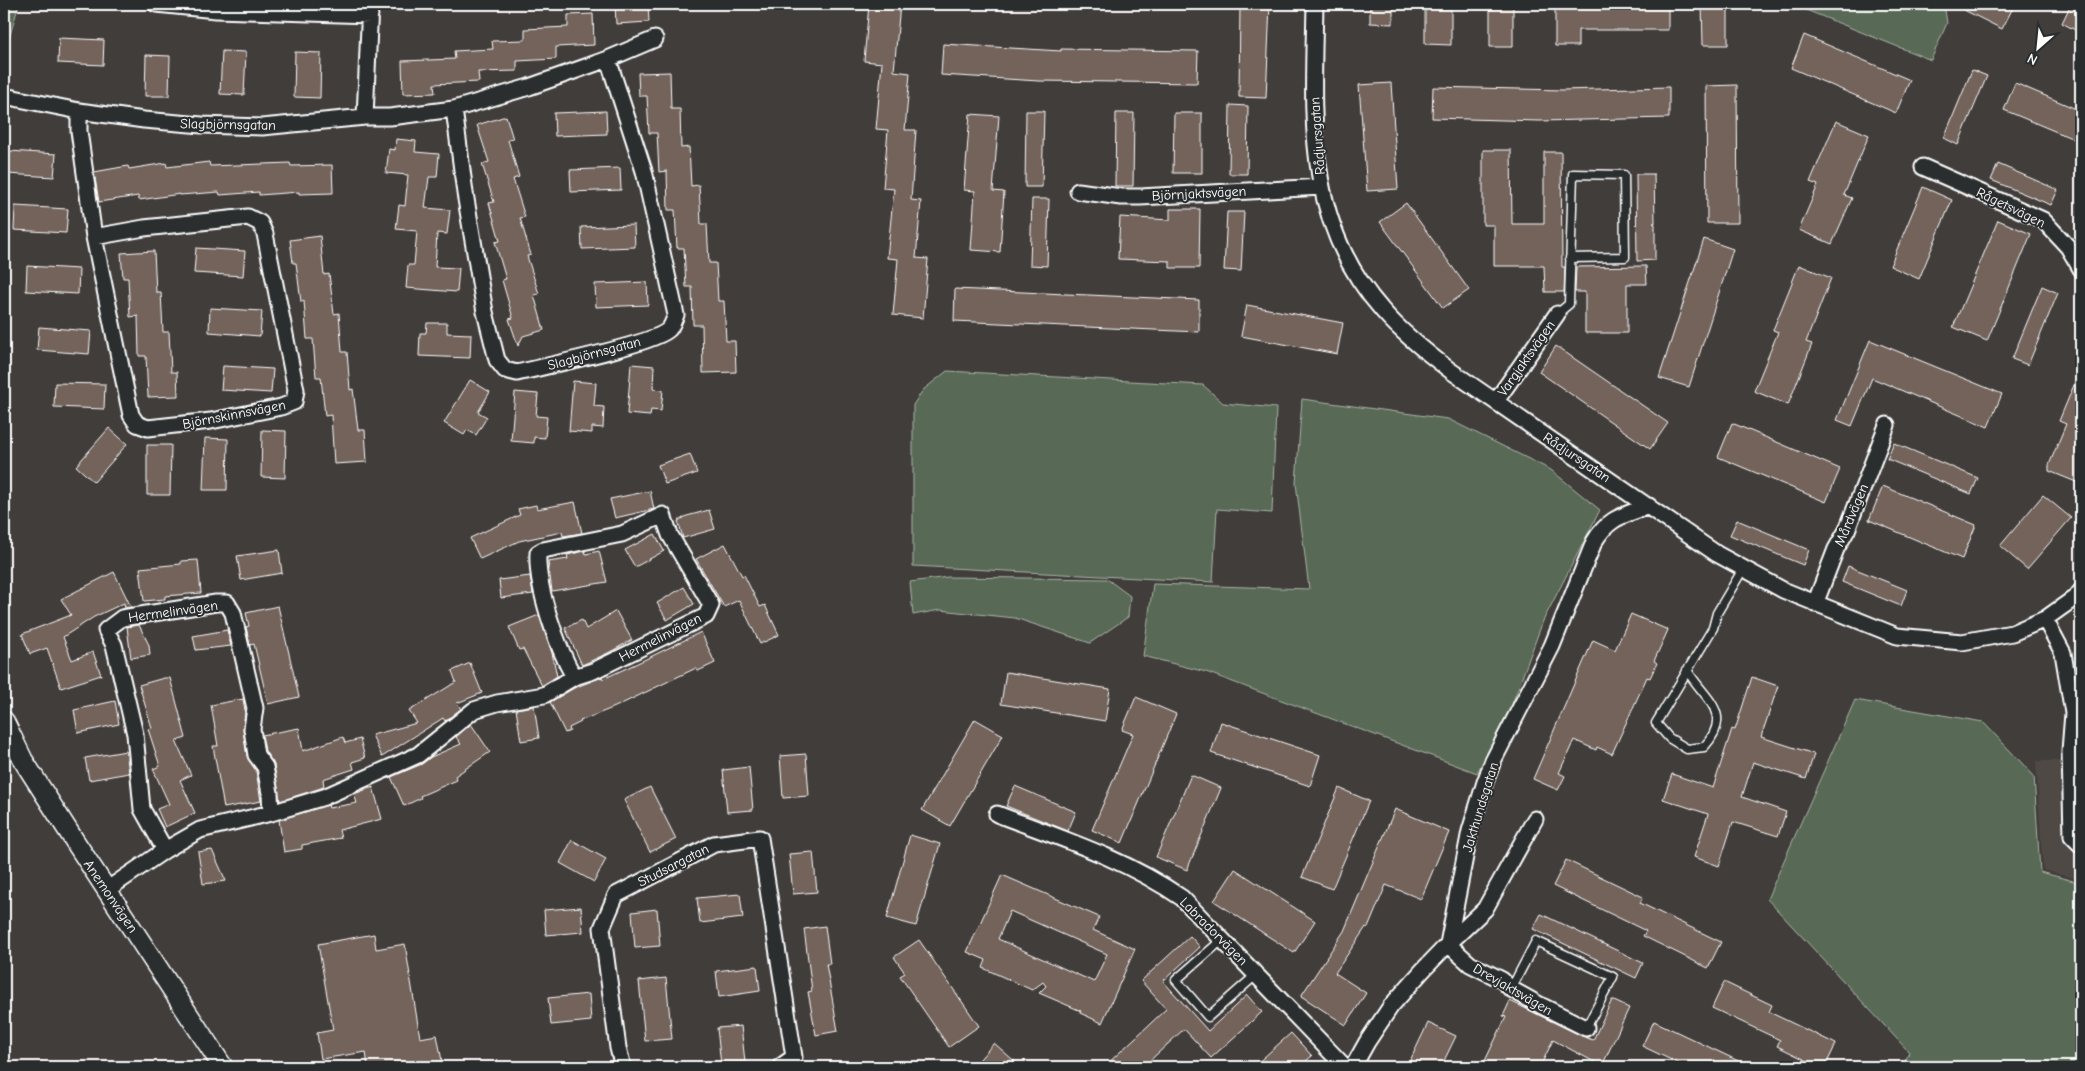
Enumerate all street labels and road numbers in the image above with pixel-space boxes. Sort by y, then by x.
street label: Rådjursgatan [1306,97,1329,175]
street label: Slagbjörnsgatan [180,115,276,134]
street label: Björnjaktsvägen [1151,183,1247,204]
street label: Rågetsvägen [1974,183,2048,231]
street label: Vargjaktsvägen [1494,317,1559,399]
street label: Slagbjörnsgatan [546,333,643,374]
street label: Björnskinnsvägen [181,396,287,433]
street label: Rådjursgatan [1540,429,1614,486]
street label: Mårdvägen [1831,481,1872,549]
street label: Hermelinvägen [127,597,219,626]
street label: Hermelinvägen [616,609,704,666]
street label: Jakthundsgatan [1459,760,1502,854]
street label: Studsargatan [635,840,712,891]
street label: Anemonvägen [80,856,141,936]
street label: Labradorvägen [1176,894,1251,969]
street label: Drevjaktsvägen [1470,960,1556,1019]

